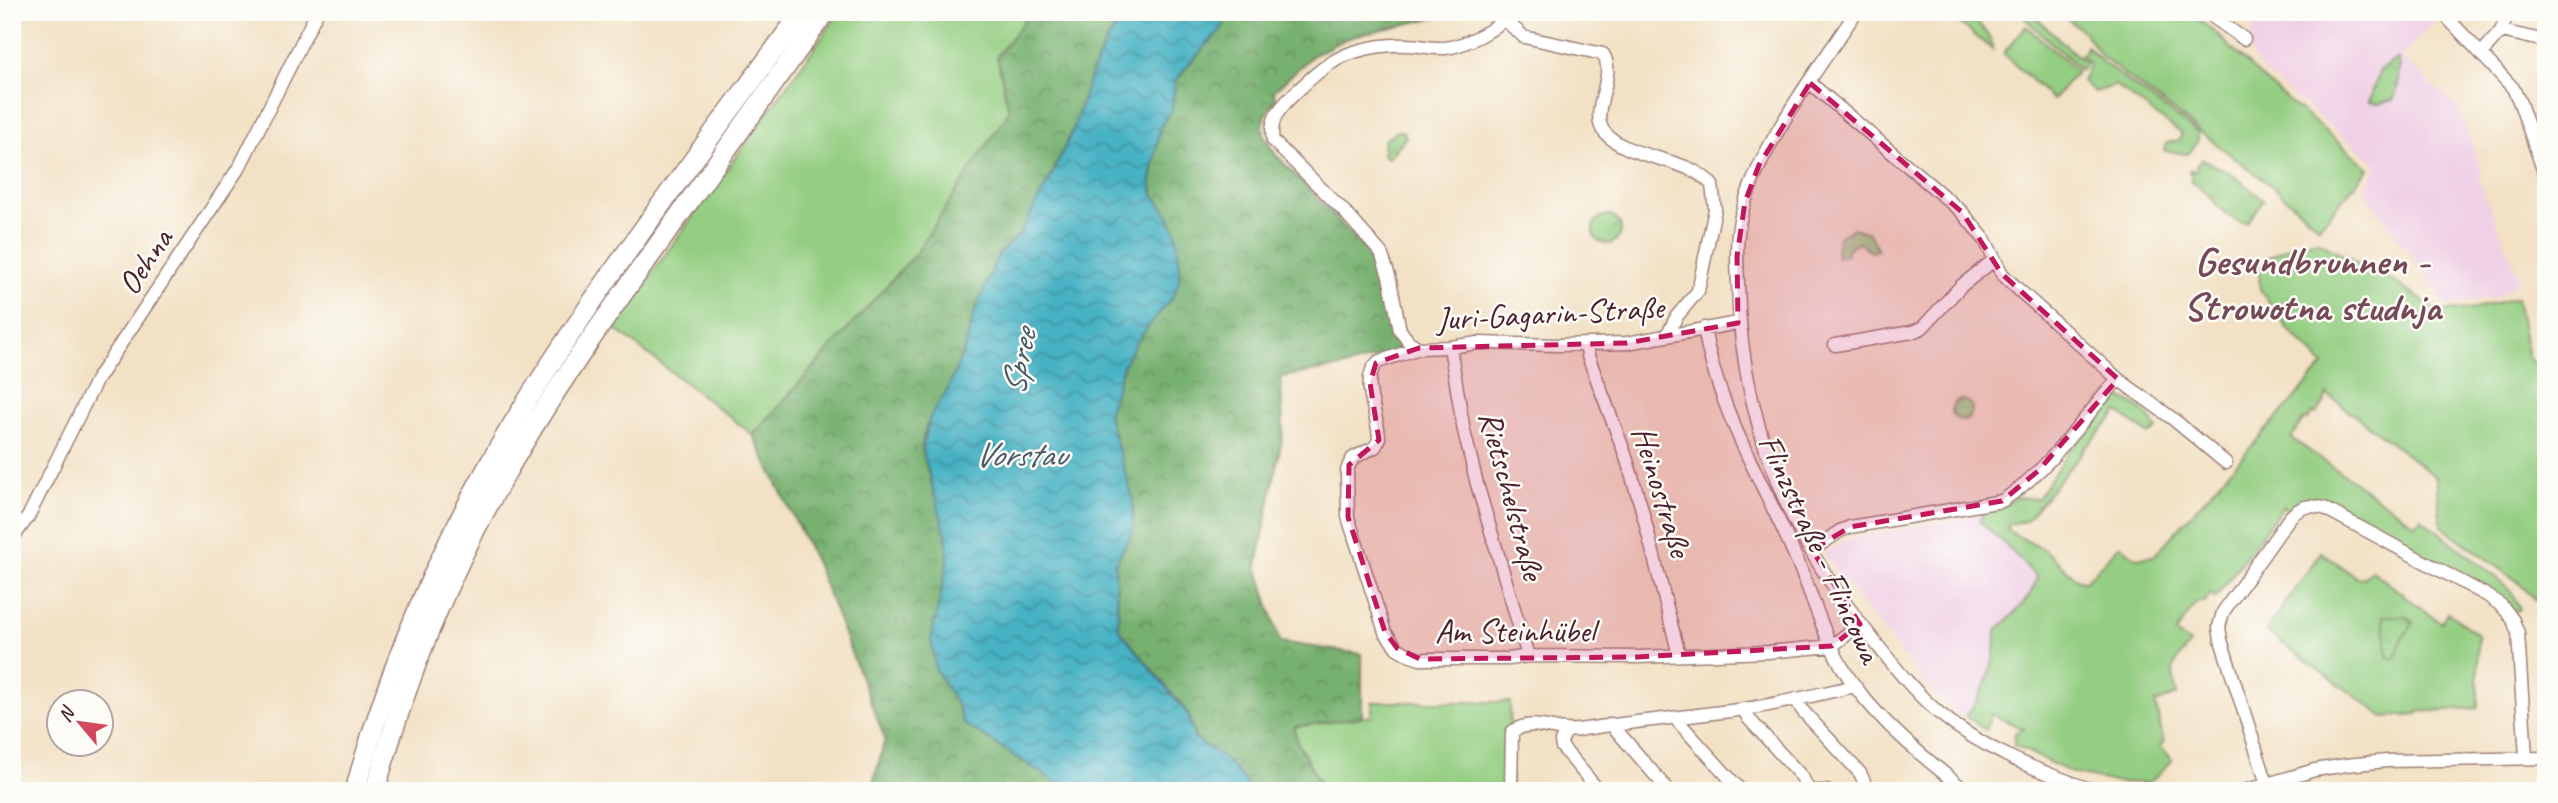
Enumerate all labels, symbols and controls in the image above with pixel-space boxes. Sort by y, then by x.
street label: Oehna [108,219,183,303]
district label: Gesundbrunnen - Strowotna studnja [2183,236,2443,332]
street label: Juri-Gagarin-Straße [1433,286,1667,340]
water label: Spree [990,321,1048,399]
street label: Rietschelstraße [1469,406,1555,586]
street label: Heinostraße [1622,421,1702,564]
street label: Flinzstraße - Flincowa [1749,427,1892,672]
water label: Vorstau [974,432,1071,477]
street label: Am Steinhübel [1435,610,1600,652]
north arrow [46,688,116,758]
text: N [53,701,81,726]

